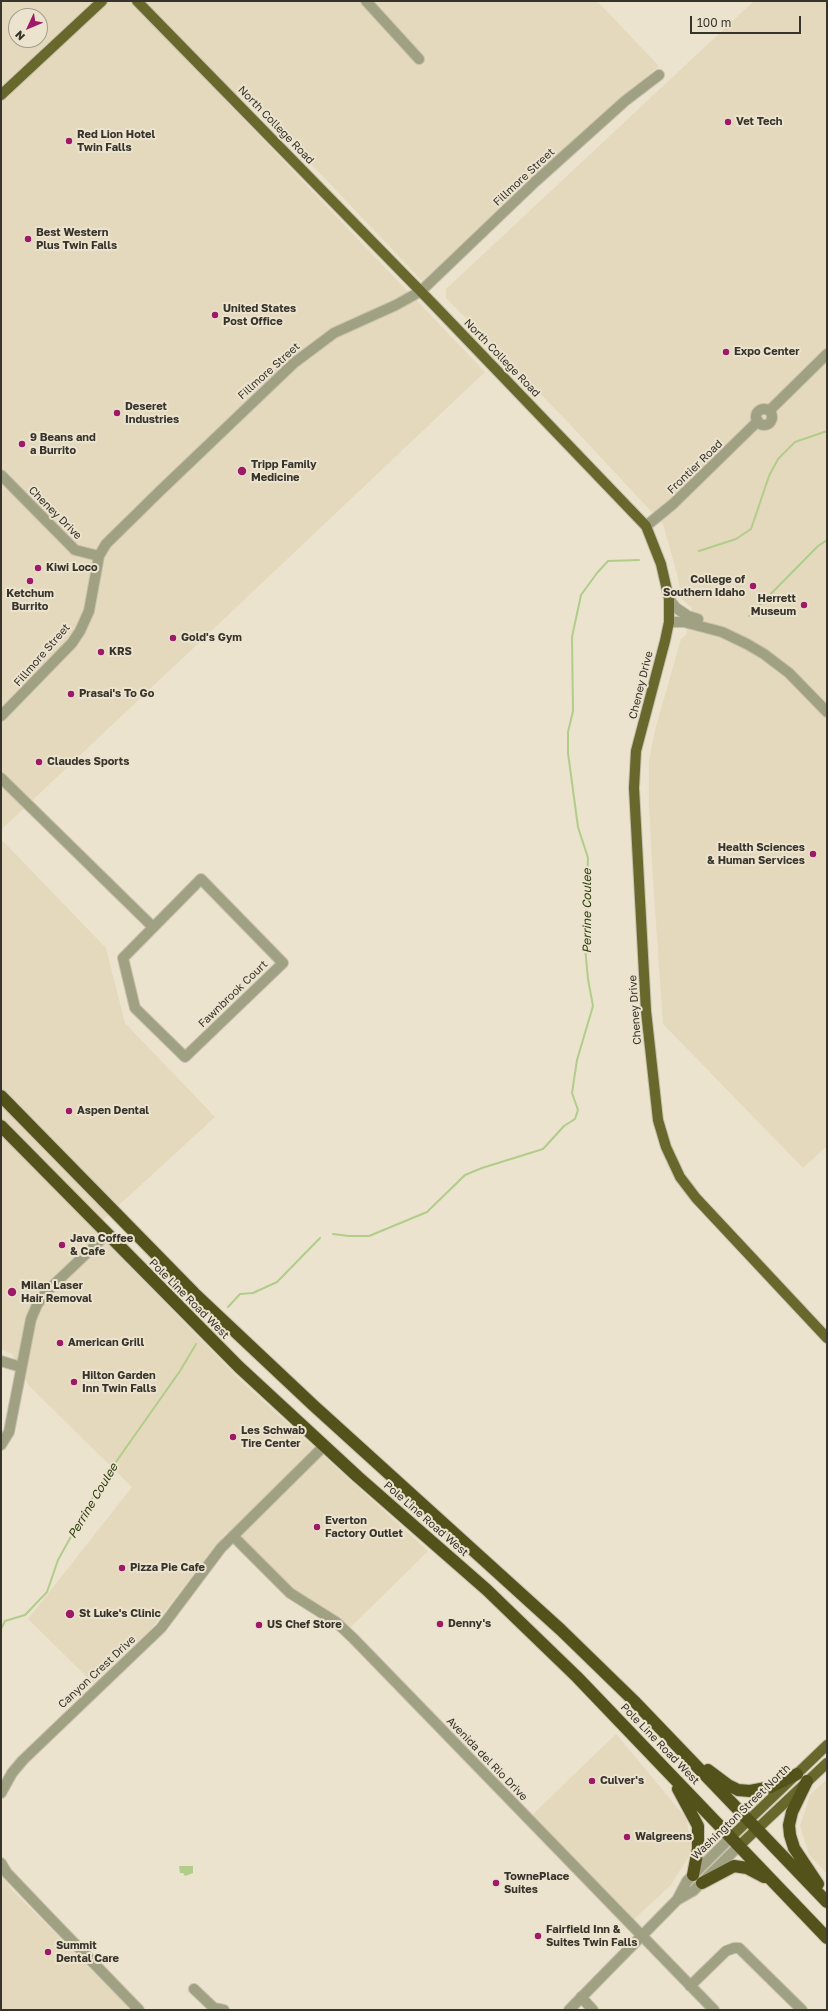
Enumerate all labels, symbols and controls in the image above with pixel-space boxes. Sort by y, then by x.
north arrow [8,8,48,48]
scale bar [692,8,803,34]
text: 100 m [697,15,731,30]
text: N [12,28,27,44]
street label: North College Road [235,83,317,167]
place label: Vet Tech [736,115,782,129]
marker: Vet Tech [723,117,733,127]
place label: Red Lion Hotel Twin Falls [77,128,155,154]
marker: Red Lion Hotel Twin Falls [64,136,74,146]
street label: Fillmore Street [491,145,557,209]
place label: Best Western Plus Twin Falls [36,226,117,252]
marker: Best Western Plus Twin Falls [23,234,33,244]
place label: United States Post Office [223,302,296,328]
marker: United States Post Office [210,310,220,320]
street label: North College Road [461,316,543,400]
street label: Fillmore Street [235,340,303,402]
place label: Expo Center [734,345,799,359]
marker: Expo Center [721,347,731,357]
place label: Deseret Industries [125,400,179,426]
marker: Deseret Industries [112,408,122,418]
place label: 9 Beans and a Burrito [30,431,96,457]
street label: Frontier Road [665,437,725,497]
marker: 9 Beans and a Burrito [17,439,27,449]
place label: Tripp Family Medicine [251,458,317,484]
marker: Tripp Family Medicine [236,465,248,477]
street label: Cheney Drive [26,484,84,542]
place label: Kiwi Loco [46,561,98,575]
marker: Kiwi Loco [33,563,43,573]
place label: College of Southern Idaho [663,573,745,599]
marker: Ketchum Burrito [25,576,35,586]
marker: College of Southern Idaho [748,581,758,591]
place label: Ketchum Burrito [6,587,54,613]
place label: Herrett Museum [751,592,796,618]
marker: Herrett Museum [799,600,809,610]
street label: Fillmore Street [11,621,73,689]
place label: Gold's Gym [181,631,242,645]
marker: Gold's Gym [168,633,178,643]
place label: KRS [109,645,132,659]
marker: KRS [96,647,106,657]
street label: Cheney Drive [626,650,656,720]
place label: Prasai's To Go [79,687,154,701]
marker: Prasai's To Go [66,689,76,699]
place label: Claudes Sports [47,755,129,769]
marker: Claudes Sports [34,757,44,767]
place label: Health Sciences & Human Services [707,841,805,867]
marker: Health Sciences & Human Services [808,849,818,859]
water label: Perrine Coulee [580,869,594,953]
street label: Fawnbrook Court [196,958,270,1030]
street label: Cheney Drive [626,975,644,1045]
place label: Aspen Dental [77,1104,149,1118]
marker: Aspen Dental [64,1106,74,1116]
place label: Java Coffee & Cafe [70,1232,133,1258]
marker: Java Coffee & Cafe [57,1240,67,1250]
street label: Pole Line Road West [146,1256,232,1342]
place label: Milan Laser Hair Removal [21,1279,92,1305]
marker: Milan Laser Hair Removal [6,1286,18,1298]
place label: American Grill [68,1336,144,1350]
marker: American Grill [55,1338,65,1348]
place label: Hilton Garden Inn Twin Falls [82,1369,156,1395]
marker: Hilton Garden Inn Twin Falls [69,1377,79,1387]
place label: Les Schwab Tire Center [241,1424,305,1450]
marker: Les Schwab Tire Center [228,1432,238,1442]
water label: Perrine Coulee [65,1461,121,1541]
street label: Pole Line Road West [381,1479,471,1559]
place label: Everton Factory Outlet [325,1514,403,1540]
marker: Everton Factory Outlet [312,1522,322,1532]
place label: Pizza Pie Cafe [130,1561,205,1575]
marker: Pizza Pie Cafe [117,1563,127,1573]
place label: St Luke's Clinic [79,1607,161,1621]
marker: St Luke's Clinic [64,1608,76,1620]
place label: Denny's [448,1617,491,1631]
place label: US Chef Store [267,1618,342,1632]
marker: Denny's [435,1619,445,1629]
marker: US Chef Store [254,1620,264,1630]
street label: Canyon Crest Drive [56,1633,138,1711]
street label: Pole Line Road West [618,1701,702,1787]
street label: Avenida del Rio Drive [444,1715,530,1803]
street label: Washington Street North [689,1761,793,1863]
place label: Culver's [600,1774,644,1788]
marker: Culver's [587,1776,597,1786]
place label: Walgreens [635,1830,692,1844]
marker: Walgreens [622,1832,632,1842]
place label: TownePlace Suites [504,1870,569,1896]
marker: TownePlace Suites [491,1878,501,1888]
place label: Fairfield Inn & Suites Twin Falls [546,1923,637,1949]
marker: Fairfield Inn & Suites Twin Falls [533,1931,543,1941]
place label: Summit Dental Care [56,1939,119,1965]
marker: Summit Dental Care [43,1947,53,1957]

